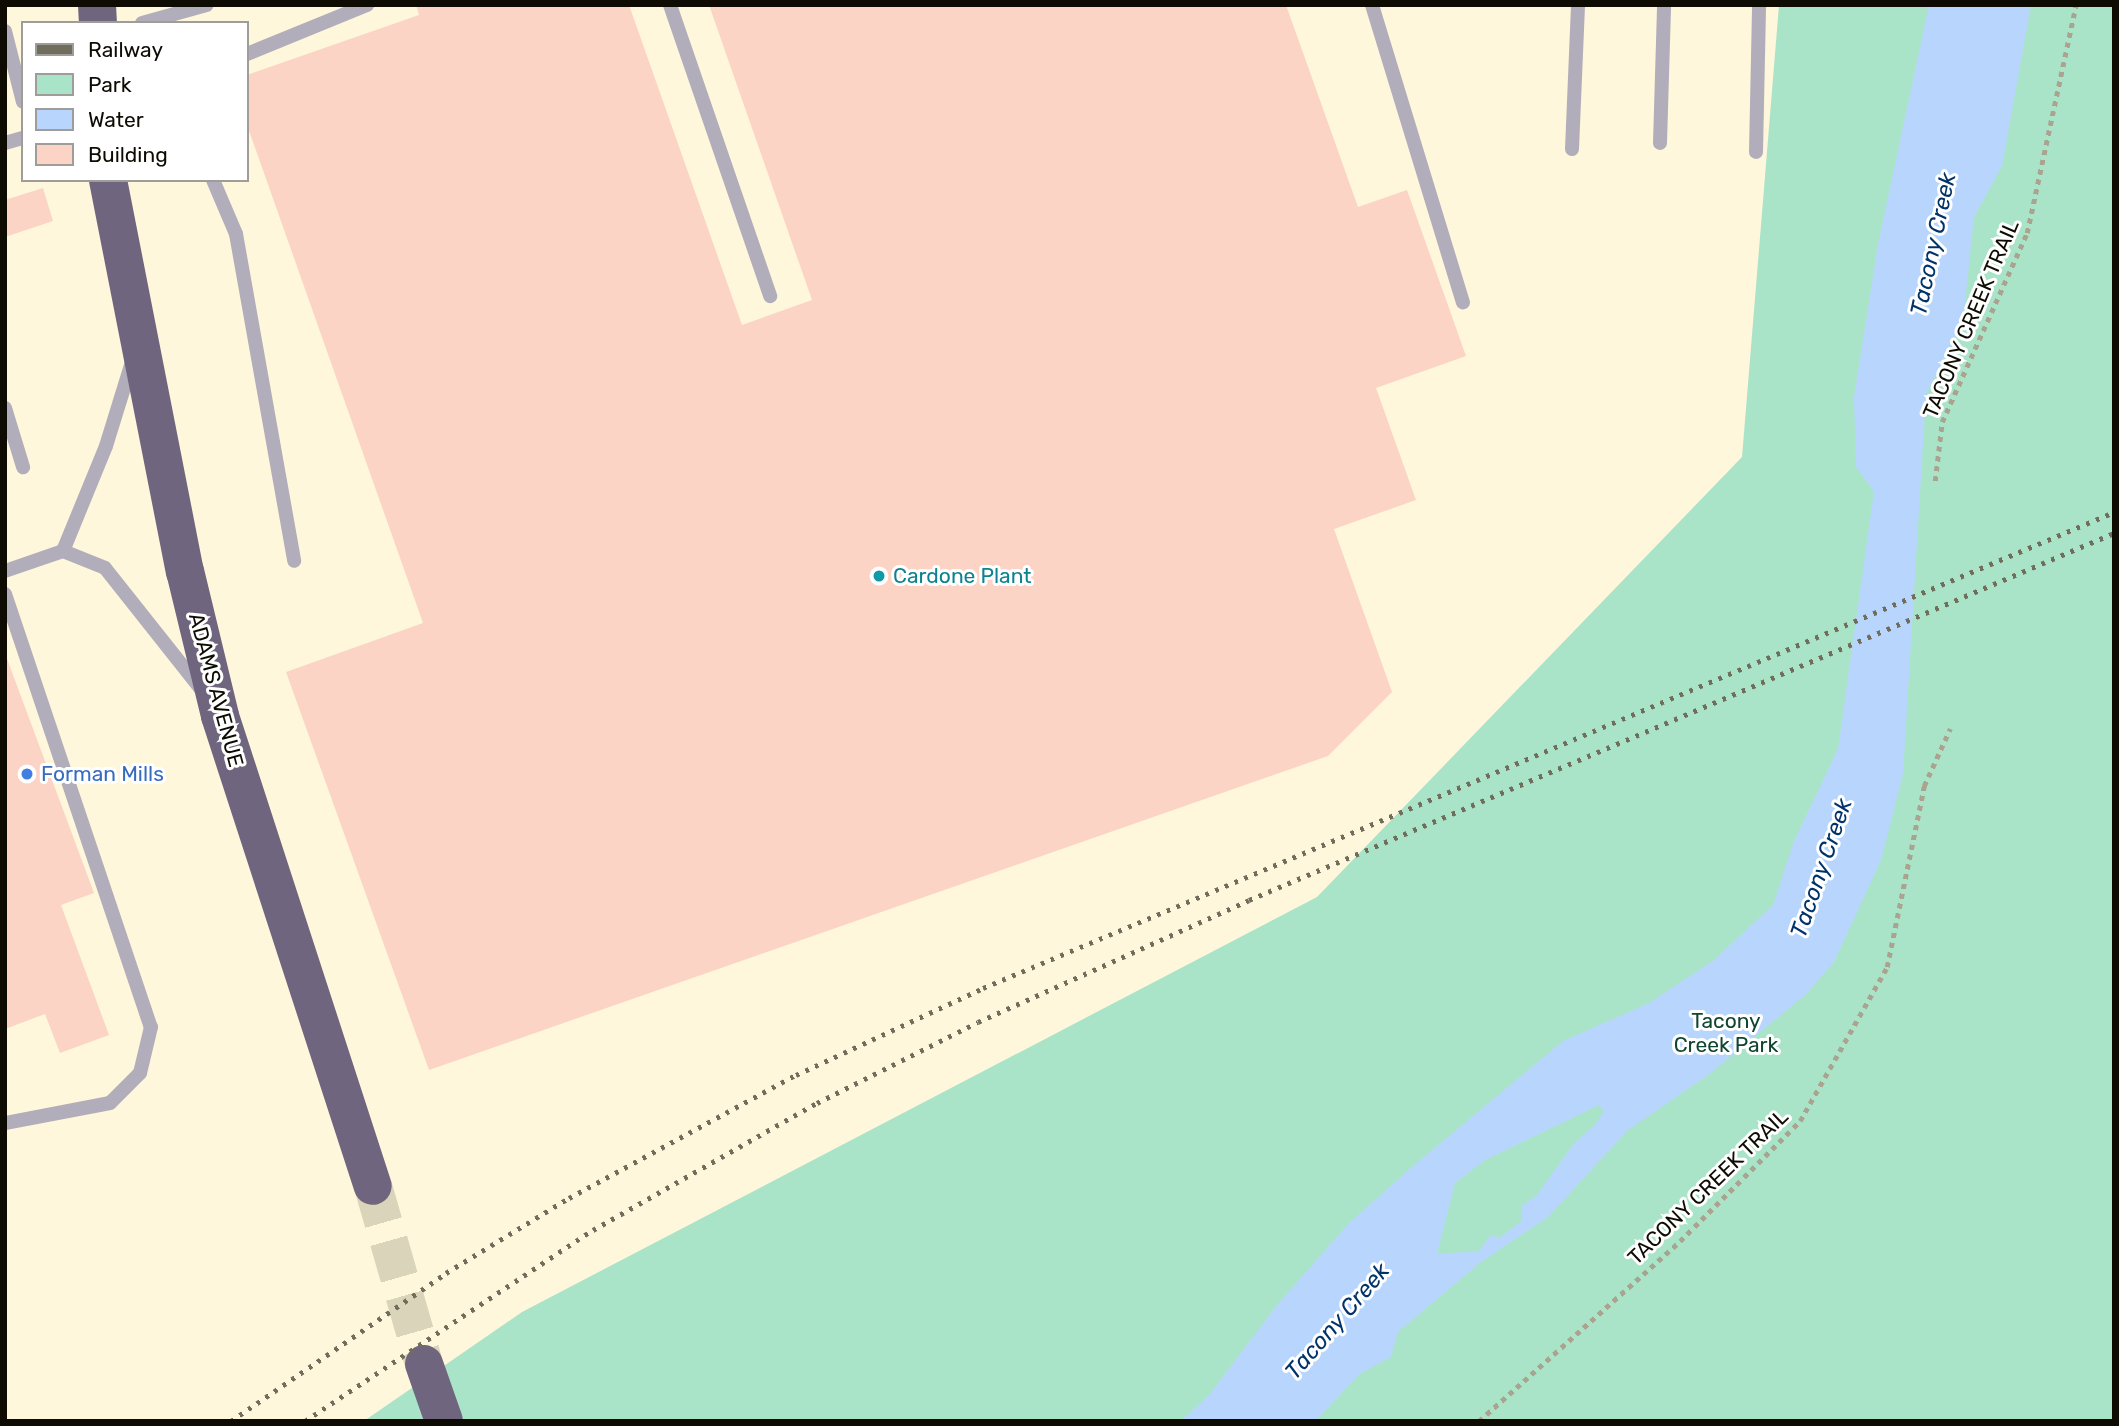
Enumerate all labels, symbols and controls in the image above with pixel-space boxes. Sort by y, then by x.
legend [21,21,248,182]
text: Railway [88,37,163,62]
text: Park [88,72,132,97]
text: Water [88,107,144,132]
text: Building [88,142,168,167]
water label: Tacony Creek [1904,170,1962,318]
street label: TACONY CREEK TRAIL [1918,215,2024,423]
place label: Cardone Plant [893,563,1031,589]
marker: Cardone Plant [871,568,887,584]
street label: ADAMS AVENUE [183,610,249,770]
place label: Forman Mills [41,761,164,787]
marker: Forman Mills [19,766,35,782]
water label: Tacony Creek [1784,795,1858,941]
park label: Tacony Creek Park [1674,1008,1778,1058]
street label: TACONY CREEK TRAIL [1622,1103,1794,1271]
water label: Tacony Creek [1279,1257,1395,1385]

